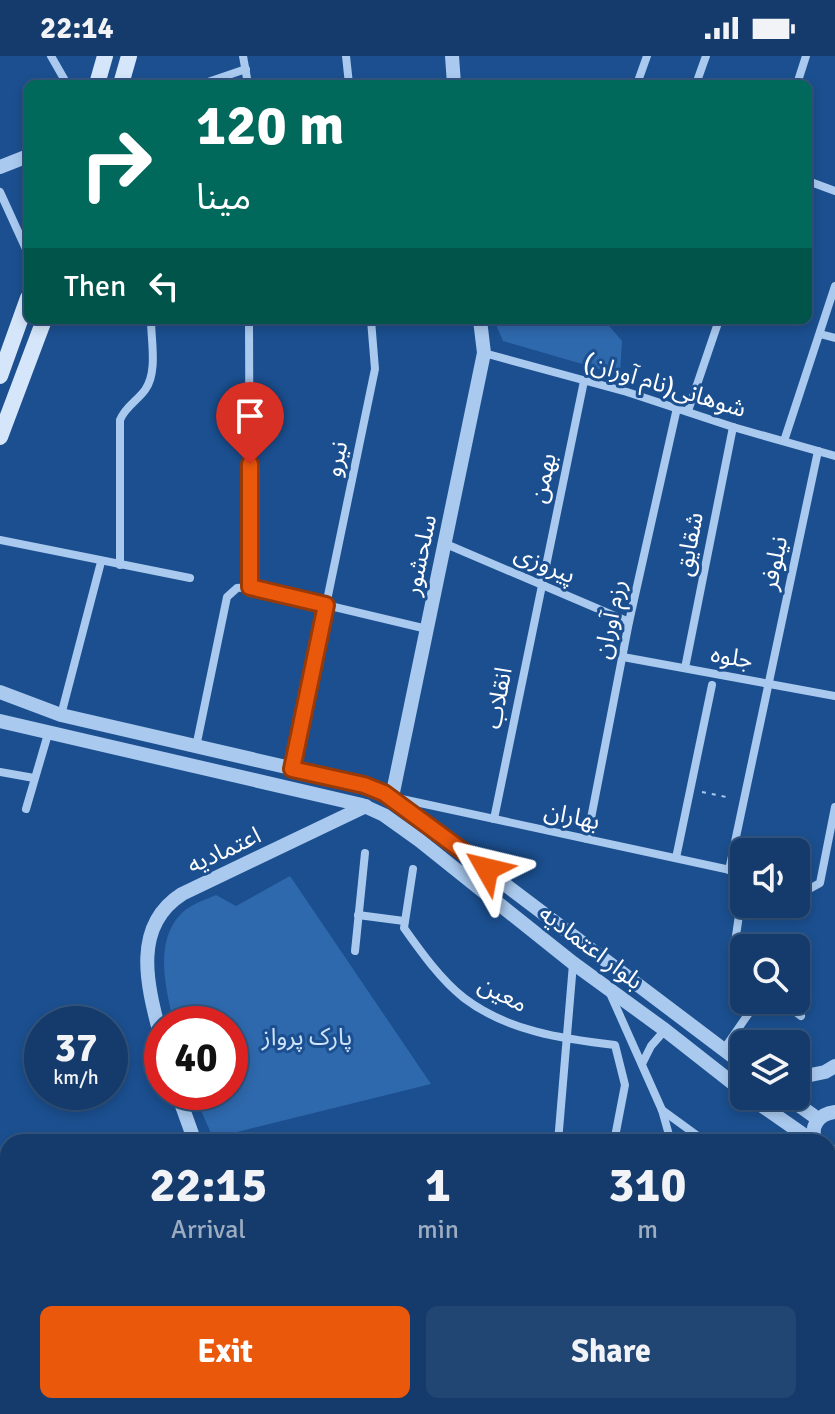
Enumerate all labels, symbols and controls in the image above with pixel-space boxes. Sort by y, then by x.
text: 22:14 [40,10,114,47]
text: 120 m [196,91,344,160]
icon: right [64,112,168,216]
text: مینا [196,175,251,220]
icon: left [142,264,186,308]
text: Then [64,268,126,305]
street label: شوهانی(نام آوران) [579,346,750,427]
pin [216,382,284,464]
icon: arrive [228,394,272,438]
street label: نیرو [318,438,354,480]
street label: بهمن [523,450,563,506]
street label: شقایق [668,510,710,578]
street label: سلحشور [397,512,443,599]
street label: نیلوفر [753,533,794,594]
street label: پیروزی [510,538,580,590]
street label: رزم آوران [587,577,636,662]
street label: جلوه [709,639,755,675]
street label: انقلاب [477,665,519,731]
street label: بهاران [542,796,602,836]
street label: اعتمادیه [182,820,266,880]
position arrow [445,827,529,911]
map controls [730,838,810,1110]
button: sound [730,838,810,918]
street label: بلوار اعتمادیه [533,898,649,996]
button: search [730,934,810,1014]
street label: معین [473,969,533,1019]
speed limit sign: 40 [144,1006,248,1110]
park label: پارک پرواز [261,1022,352,1052]
text: 37 [54,1023,98,1073]
button: layers [730,1030,810,1110]
text: km/h [53,1065,99,1090]
text: 22:15 [150,1156,267,1215]
text: 1 [425,1156,451,1215]
text: 310 [609,1156,686,1215]
text: Arrival [171,1214,246,1246]
text: min [417,1214,459,1246]
text: m [637,1214,658,1246]
button: Exit [40,1306,410,1398]
button: Share [426,1306,796,1398]

